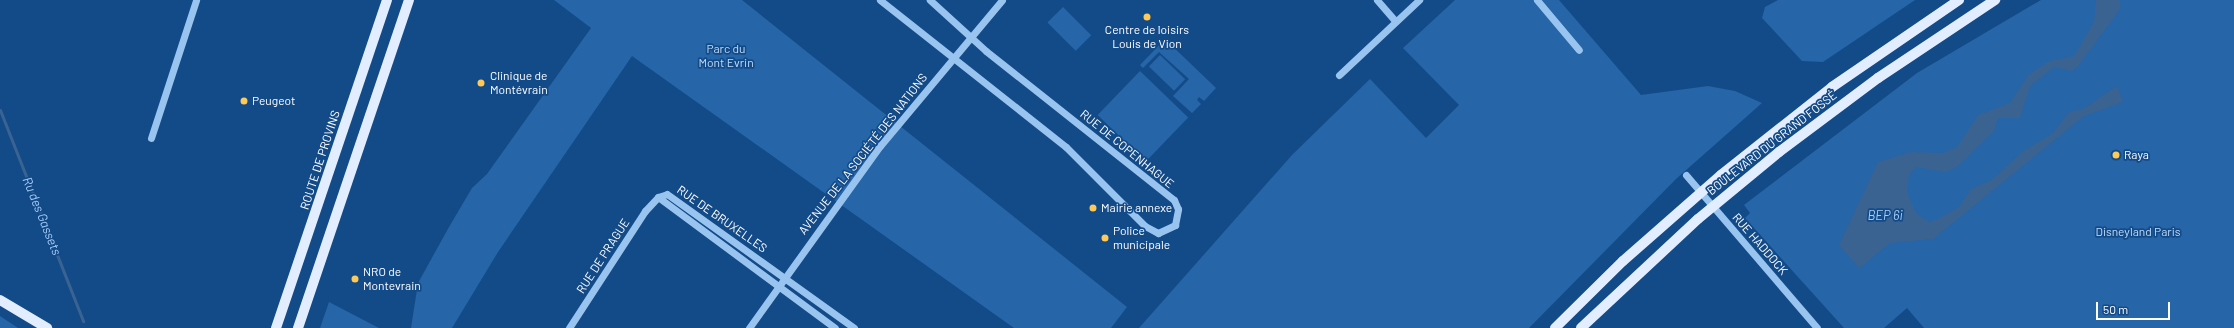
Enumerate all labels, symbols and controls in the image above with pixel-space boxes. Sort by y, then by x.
marker: Centre de loisirs Louis de Vion [1142,12,1152,22]
place label: Centre de loisirs Louis de Vion [1105,23,1189,51]
park label: Parc du Mont Evrin [698,42,754,70]
place label: Clinique de Montévrain [490,69,548,97]
street label: AVENUE DE LA SOCIÉTÉ DES NATIONS [796,71,930,237]
marker: Clinique de Montévrain [475,77,487,89]
street label: BOULEVARD DU GRAND FOSSÉ [1704,88,1840,198]
place label: Peugeot [252,94,295,108]
marker: Peugeot [239,96,249,106]
street label: RUE DE COPENHAGUE [1077,107,1177,191]
street label: ROUTE DE PROVINS [297,109,343,211]
place label: Raya [2124,148,2149,162]
marker: Raya [2111,150,2121,160]
water label: Ru des Gassets [19,175,65,257]
street label: RUE DE BRUXELLES [674,183,770,255]
place label: Mairie annexe [1101,201,1172,215]
marker: Mairie annexe [1088,203,1098,213]
water label: BEP 6i [1867,207,1903,223]
street label: RUE HADDOCK [1729,210,1791,278]
street label: RUE DE PRAGUE [573,216,633,296]
place label: Police municipale [1113,224,1170,252]
park label: Disneyland Paris [2095,225,2181,239]
marker: Police municipale [1100,233,1110,243]
place label: NRO de Montevrain [363,265,421,293]
marker: NRO de Montevrain [350,274,360,284]
scale bar [2098,294,2172,320]
text: 50 m [2103,302,2128,316]

